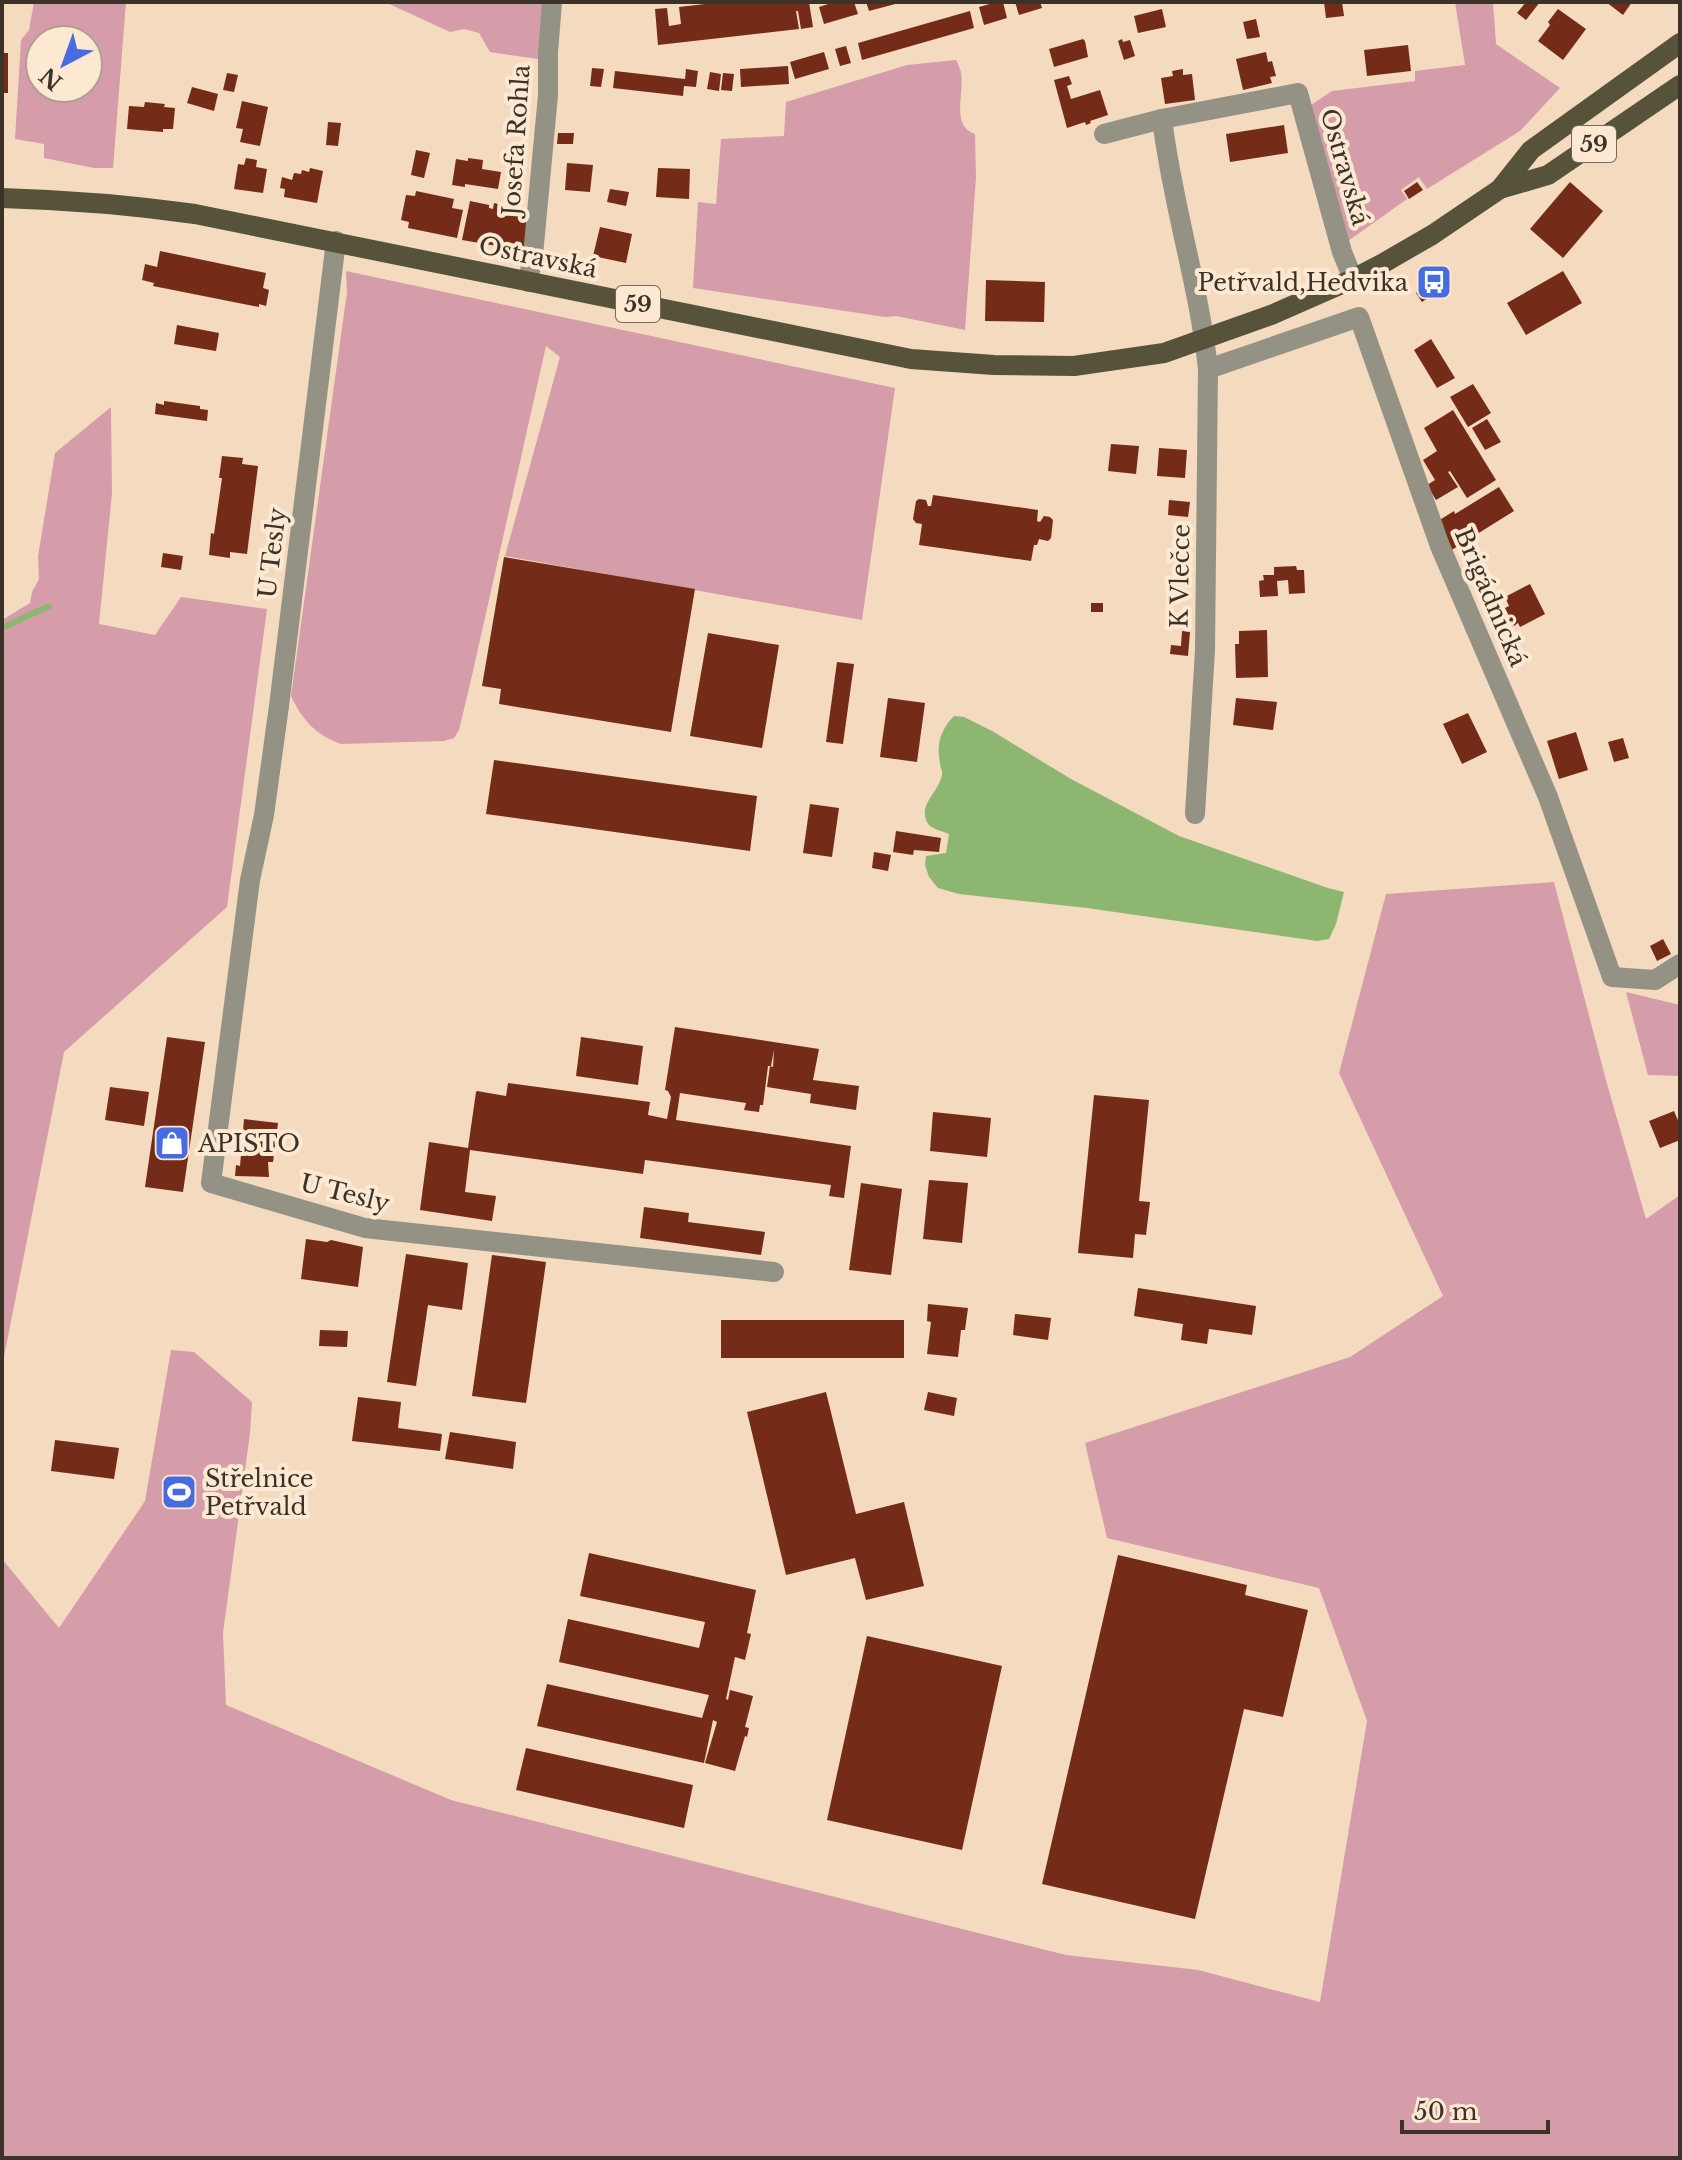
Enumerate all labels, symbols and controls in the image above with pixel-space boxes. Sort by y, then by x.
north arrow [24,24,104,104]
text: N [34,62,68,96]
street label: Josefa Rohla [496,63,536,219]
street label: Ostravská [1315,105,1376,229]
road number: 59 [1572,126,1616,162]
street label: Ostravská [476,230,600,284]
bus stop icon: Petřvald,Hedvika [1415,263,1453,301]
place label: Petřvald,Hedvika [1197,268,1409,297]
road number: 59 [616,286,660,322]
street label: U Tesly [252,505,292,600]
street label: Brigádnická [1449,523,1533,671]
street label: K Vlečce [1165,524,1195,628]
shop icon: APISTO [153,1124,191,1162]
place label: APISTO [197,1129,300,1158]
street label: U Tesly [297,1168,393,1218]
place label: Střelnice Petřvald [205,1464,314,1521]
sports icon: Střelnice Petřvald [160,1473,198,1511]
scale bar [1402,2084,1548,2134]
text: 50 m [1414,2097,1478,2126]

